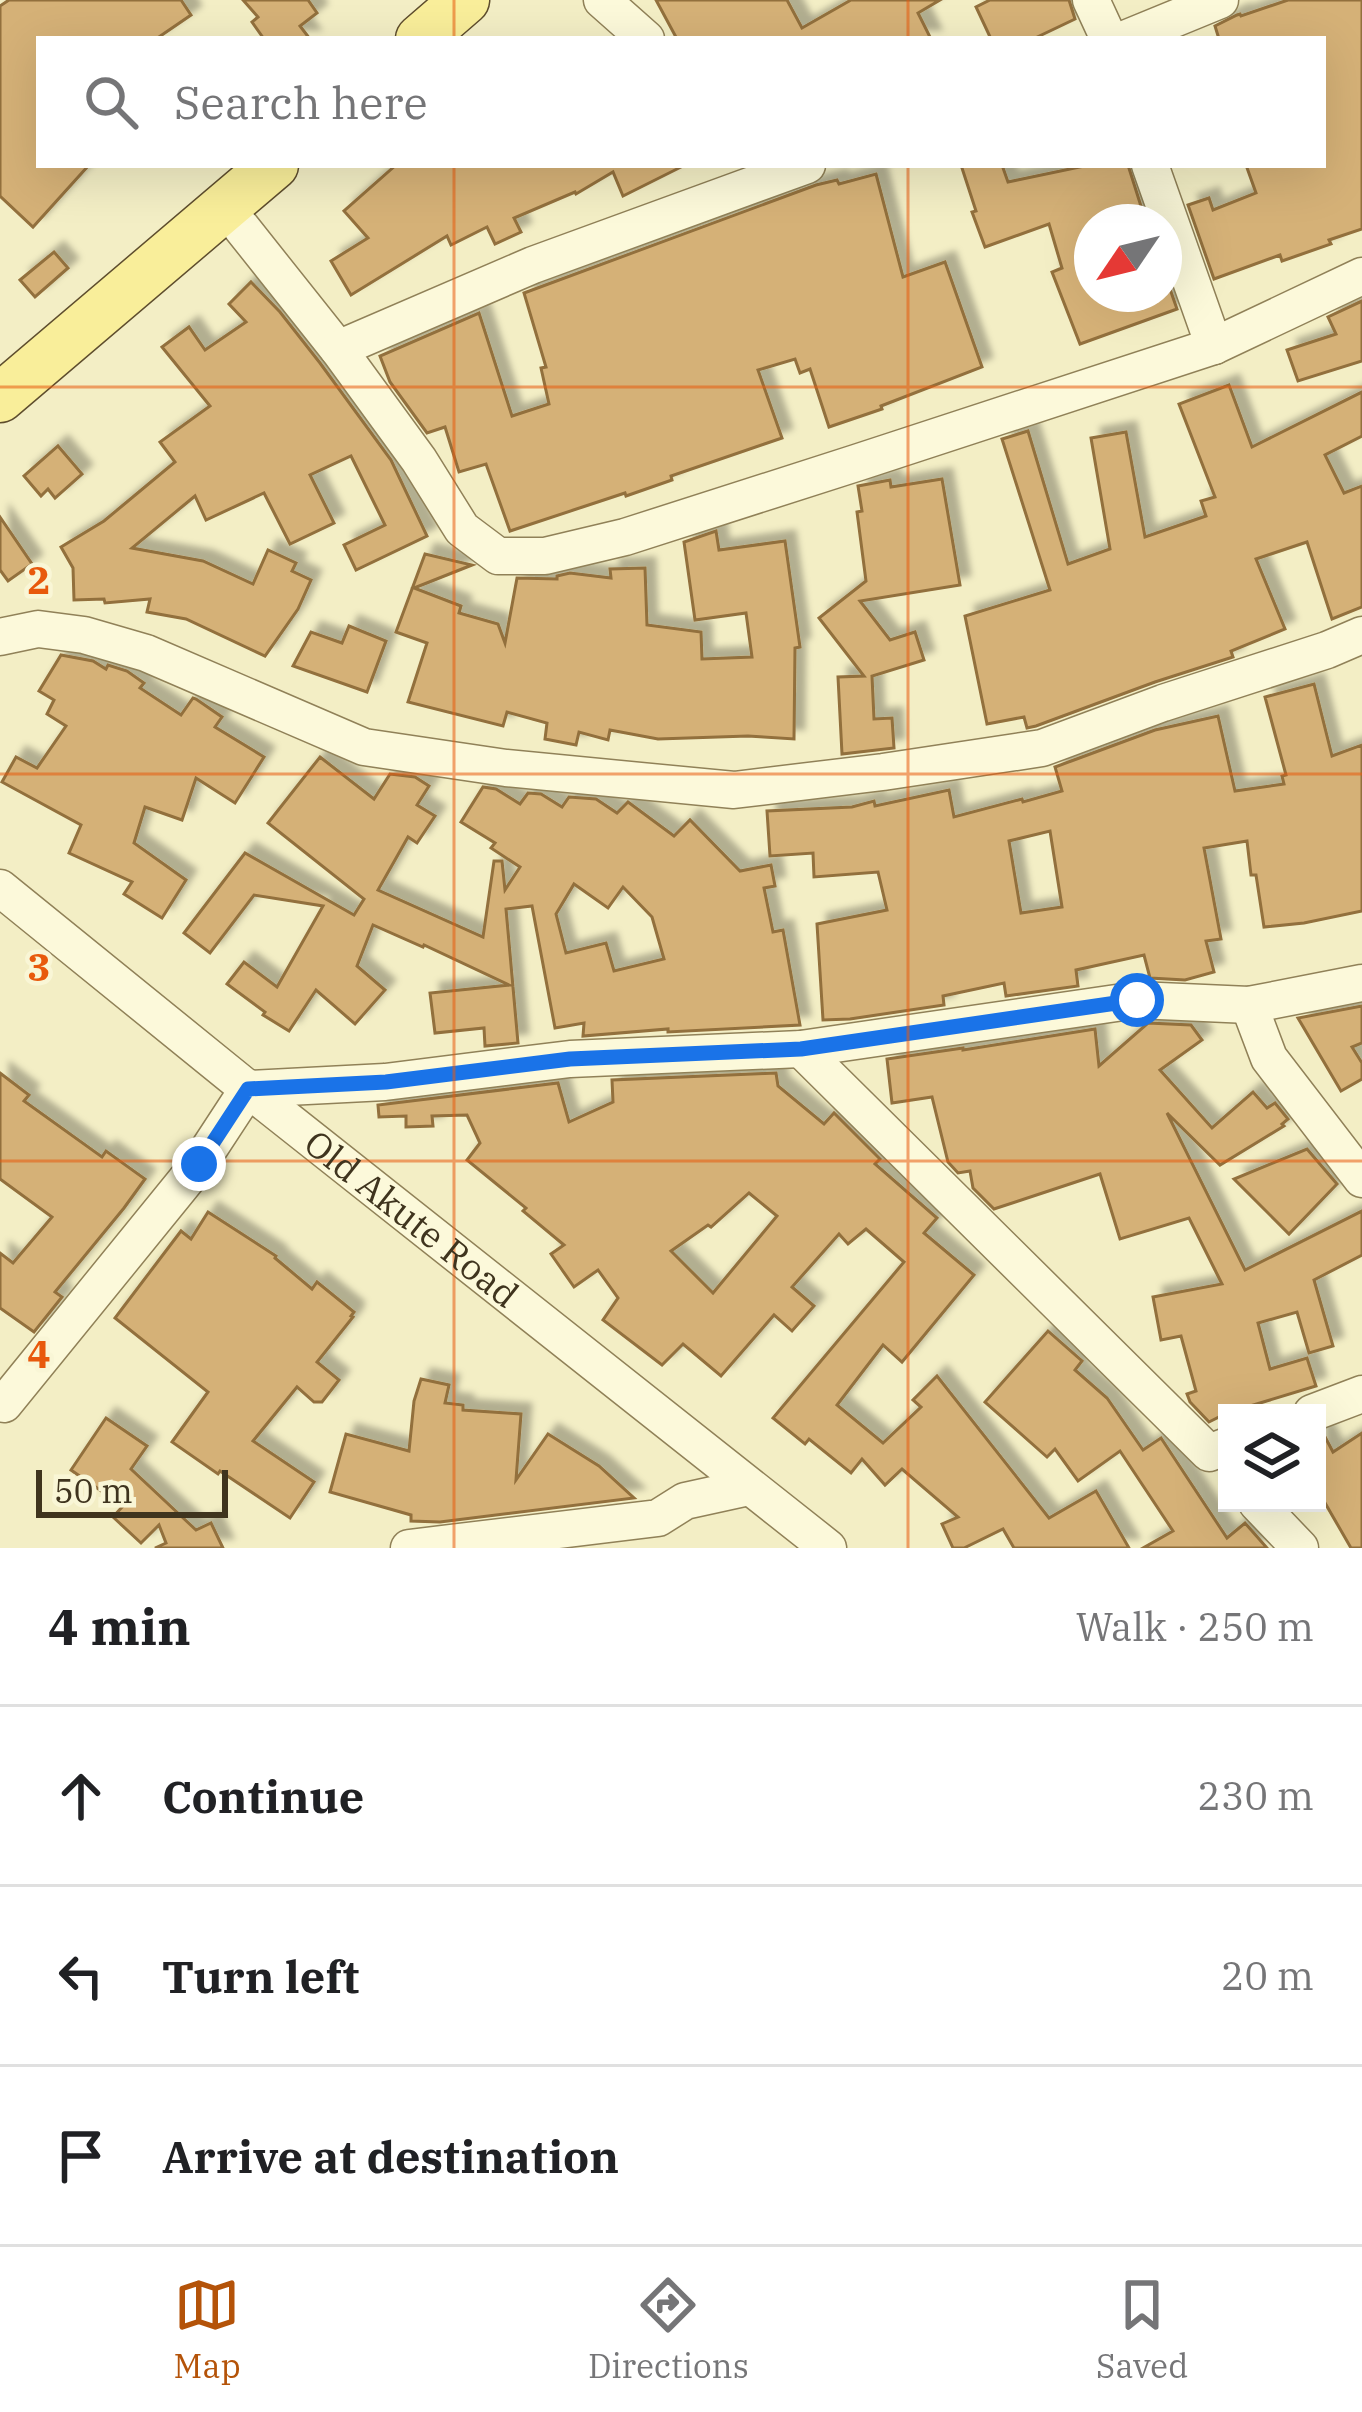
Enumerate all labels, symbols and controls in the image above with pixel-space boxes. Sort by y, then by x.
search box [36,36,1326,168]
icon: search [78,69,144,135]
text: Search here [174,73,428,131]
north arrow [1074,204,1182,312]
text: 2 [27,554,51,605]
text: 3 [27,941,51,992]
route start [1110,973,1164,1027]
street label: Old Akute Road [295,1119,529,1317]
route end [172,1137,226,1191]
text: 4 [27,1328,51,1379]
map controls [1218,1404,1326,1512]
button: layers [1218,1404,1326,1512]
scale bar [36,1464,228,1517]
text: 50 m [54,1469,133,1512]
text: 4 min [48,1593,191,1659]
text: Walk · 250 m [1076,1601,1314,1652]
icon: ahead [48,1763,114,1829]
text: Continue [162,1767,364,1825]
text: 230 m [1198,1770,1314,1821]
icon: left [48,1943,114,2009]
text: Turn left [162,1947,359,2005]
text: 20 m [1221,1950,1314,2001]
icon: arrive [48,2123,114,2189]
text: Arrive at destination [162,2127,619,2185]
tab: Map [174,2272,241,2387]
tab: Directions [588,2272,749,2387]
tab: Saved [1096,2272,1188,2387]

